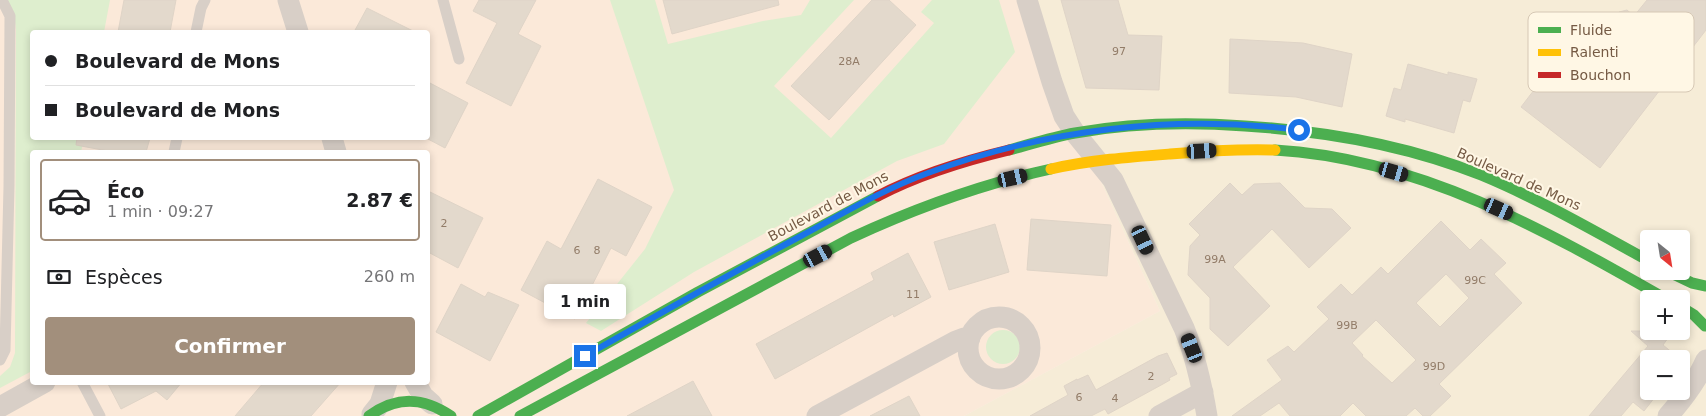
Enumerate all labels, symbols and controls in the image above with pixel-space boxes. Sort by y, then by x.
legend [1528,12,1694,92]
text: Fluide [1570,22,1612,38]
text: Ralenti [1570,44,1619,60]
house number: 97 [1112,45,1126,58]
text: Boulevard de Mons [75,50,280,72]
house number: 28A [838,55,860,68]
text: Bouchon [1570,67,1631,83]
text: Boulevard de Mons [75,99,280,121]
route start [1288,119,1310,141]
car [1186,143,1217,159]
street label: Boulevard de Mons [1455,144,1583,214]
car [1377,161,1410,183]
street label: Boulevard de Mons [765,167,891,245]
car [996,167,1029,189]
icon: car [47,178,92,223]
text: Éco [107,180,144,202]
text: 2.87 € [346,189,413,211]
car [1482,196,1515,222]
text: 1 min · 09:27 [107,202,214,221]
house number: 2 [441,217,448,230]
car [1129,223,1156,257]
north arrow [1640,230,1690,280]
map controls [1640,230,1690,400]
car [801,242,834,270]
house number: 6 [574,244,581,257]
house number: 8 [594,244,601,257]
house number: 99A [1204,253,1226,266]
icon: cash [45,263,73,291]
text: Espèces [85,266,163,288]
text: 260 m [364,267,415,286]
house number: 99C [1464,274,1486,287]
callout: 1 min [544,284,626,318]
house number: 11 [906,288,920,301]
button: + [1640,290,1690,340]
text: 1 min [560,292,610,311]
button: Confirmer [45,317,415,375]
house number: 99B [1336,319,1358,332]
car [1179,331,1204,365]
route end [574,345,596,367]
button: − [1640,350,1690,400]
house number: 99D [1423,360,1445,373]
house number: 2 [1148,370,1155,383]
house number: 6 [1076,391,1083,404]
house number: 4 [1112,392,1119,405]

